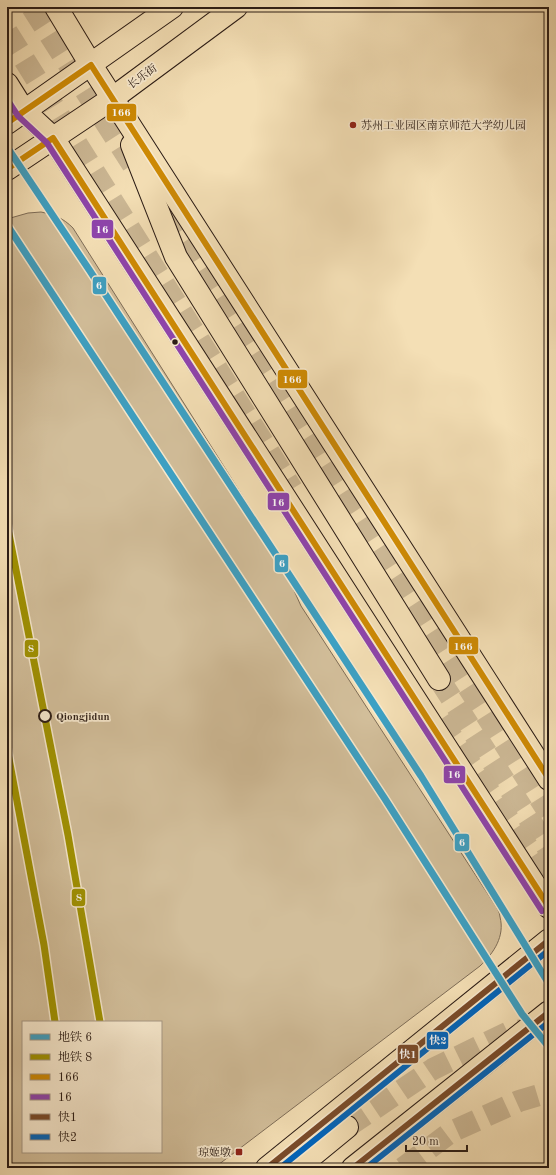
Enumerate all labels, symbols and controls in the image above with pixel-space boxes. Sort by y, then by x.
street label: 长乐街 [125,61,159,91]
line badge: 166 [106,103,137,122]
text: 166 [111,108,131,119]
place label: 苏州工业园区南京师范大学幼儿园 [361,119,526,132]
marker: 苏州工业园区南京师范大学幼儿园 [348,120,358,130]
line badge: 16 [91,219,114,239]
text: 16 [96,225,108,236]
line badge: 6 [92,276,107,295]
text: 6 [96,281,102,292]
unlabelled marker [170,337,180,347]
line badge: 166 [277,369,308,389]
text: 166 [282,375,302,386]
line badge: 16 [267,492,290,511]
text: 16 [272,498,284,509]
line badge: 6 [274,554,289,573]
text: 6 [279,559,285,570]
line badge: 166 [448,636,479,655]
line badge: 8 [24,639,39,658]
text: 166 [453,642,473,653]
text: 8 [28,644,34,655]
marker: Qiongjidun [38,709,52,723]
place label: Qiongjidun [56,712,110,723]
line badge: 16 [443,765,466,784]
text: 16 [448,770,460,781]
line badge: 6 [454,833,470,852]
text: 6 [459,838,465,849]
line badge: 8 [71,888,86,907]
text: 8 [76,893,82,904]
legend [22,1021,162,1153]
text: 地铁 6 [58,1030,92,1044]
line badge: 快2 [426,1031,449,1050]
text: 快2 [429,1034,447,1047]
line badge: 快1 [397,1044,419,1064]
text: 快1 [399,1048,417,1061]
text: 地铁 8 [58,1050,92,1064]
text: 166 [58,1072,79,1084]
text: 16 [58,1092,72,1104]
text: 快1 [58,1110,77,1124]
scale bar [406,1127,467,1153]
text: 快2 [58,1130,77,1144]
text: 20 m [412,1136,439,1148]
place label: 琼姬墩 [198,1146,231,1159]
marker: 琼姬墩 [234,1147,244,1157]

